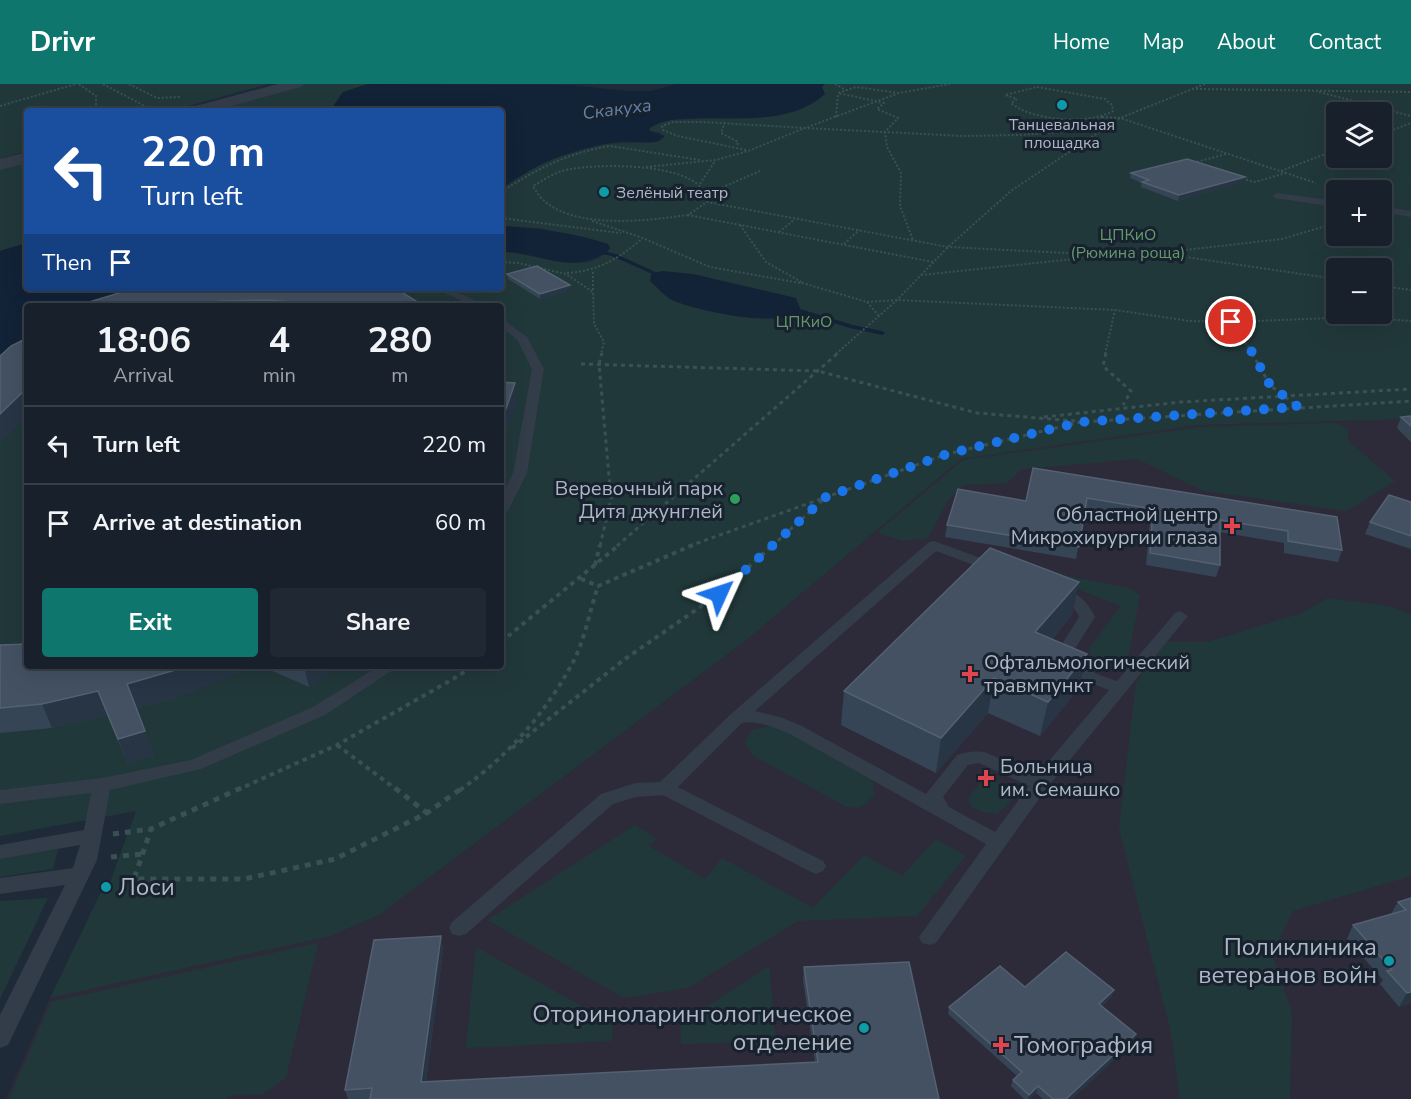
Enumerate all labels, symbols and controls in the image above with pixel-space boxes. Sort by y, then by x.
text: Drivr [30,23,95,61]
text: Home [1053,28,1110,56]
text: Map [1143,28,1184,56]
text: About [1217,28,1275,56]
text: Contact [1308,28,1381,56]
water label: Скакуха [581,93,653,125]
marker: Танцевальная площадка [1055,98,1069,112]
map controls [1326,102,1392,324]
button: layers [1326,102,1392,168]
place label: Танцевальная площадка [1009,114,1115,154]
text: 220 m [141,124,265,181]
icon: left [42,132,120,210]
text: Turn left [141,178,242,215]
button: + [1326,180,1392,246]
place label: Зелёный театр [616,182,728,204]
marker: Зелёный театр [597,185,611,199]
park label: ЦПКиО (Рюмина роща) [1071,224,1185,264]
icon: arrive [104,246,137,279]
text: Then [42,248,92,278]
button: − [1326,258,1392,324]
pin [1205,296,1256,347]
icon: arrive [1214,305,1247,338]
park label: ЦПКиО [776,311,832,333]
text: 18:06 [96,316,191,365]
text: 4 [268,316,290,365]
text: 280 [367,316,432,365]
text: Arrival [113,362,173,389]
text: min [263,362,296,389]
text: m [391,362,408,389]
icon: left [42,429,75,462]
text: Turn left [93,430,180,460]
text: 220 m [422,430,486,460]
place label: Веревочный парк Дитя джунглей [555,475,723,525]
marker: Веревочный парк Дитя джунглей [728,492,742,506]
place label: Областной центр Микрохирургии глаза [1011,501,1218,551]
icon: arrive [42,507,75,540]
text: Arrive at destination [93,508,302,538]
text: 60 m [435,508,486,538]
marker: Областной центр Микрохирургии глаза [1223,517,1241,535]
position arrow [687,562,751,626]
button: Exit [42,588,258,657]
button: Share [270,588,486,657]
place label: Офтальмологический травмпункт [984,649,1190,699]
marker: Офтальмологический травмпункт [961,665,979,683]
place label: Больница им. Семашко [1000,753,1120,803]
marker: Больница им. Семашко [977,769,995,787]
place label: Лоси [118,871,175,903]
marker: Лоси [99,880,113,894]
place label: Поликлиника ветеранов войн [1198,931,1377,991]
marker: Поликлиника ветеранов войн [1382,954,1396,968]
place label: Оториноларингологическое отделение [532,998,852,1058]
marker: Оториноларингологическое отделение [857,1021,871,1035]
place label: Томография [1014,1029,1153,1061]
marker: Томография [992,1036,1010,1054]

